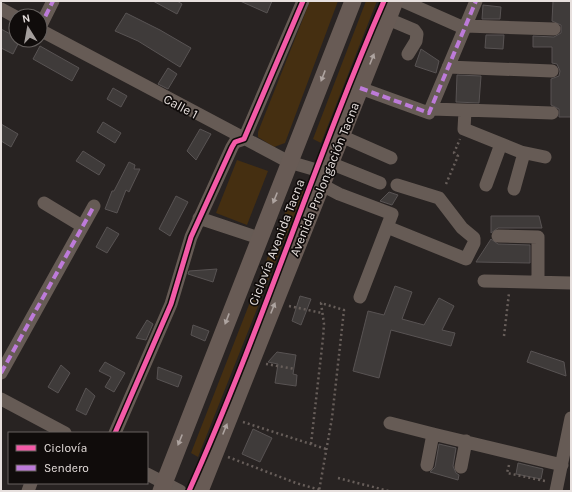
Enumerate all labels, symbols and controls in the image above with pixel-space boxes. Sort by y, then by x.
north arrow [8,8,48,48]
text: N [21,12,31,26]
one-way arrow [369,52,375,64]
one-way arrow [320,71,326,83]
street label: Calle 1 [161,91,200,122]
street label: Avenida Prolongación Tacna [287,100,362,258]
street label: Ciclovía Avenida Tacna [245,177,308,308]
one-way arrow [272,193,278,204]
one-way arrow [270,302,276,313]
one-way arrow [224,314,230,326]
one-way arrow [222,423,228,434]
legend [8,432,148,484]
one-way arrow [176,434,182,446]
text: Ciclovía [44,441,87,455]
text: Sendero [44,461,89,475]

